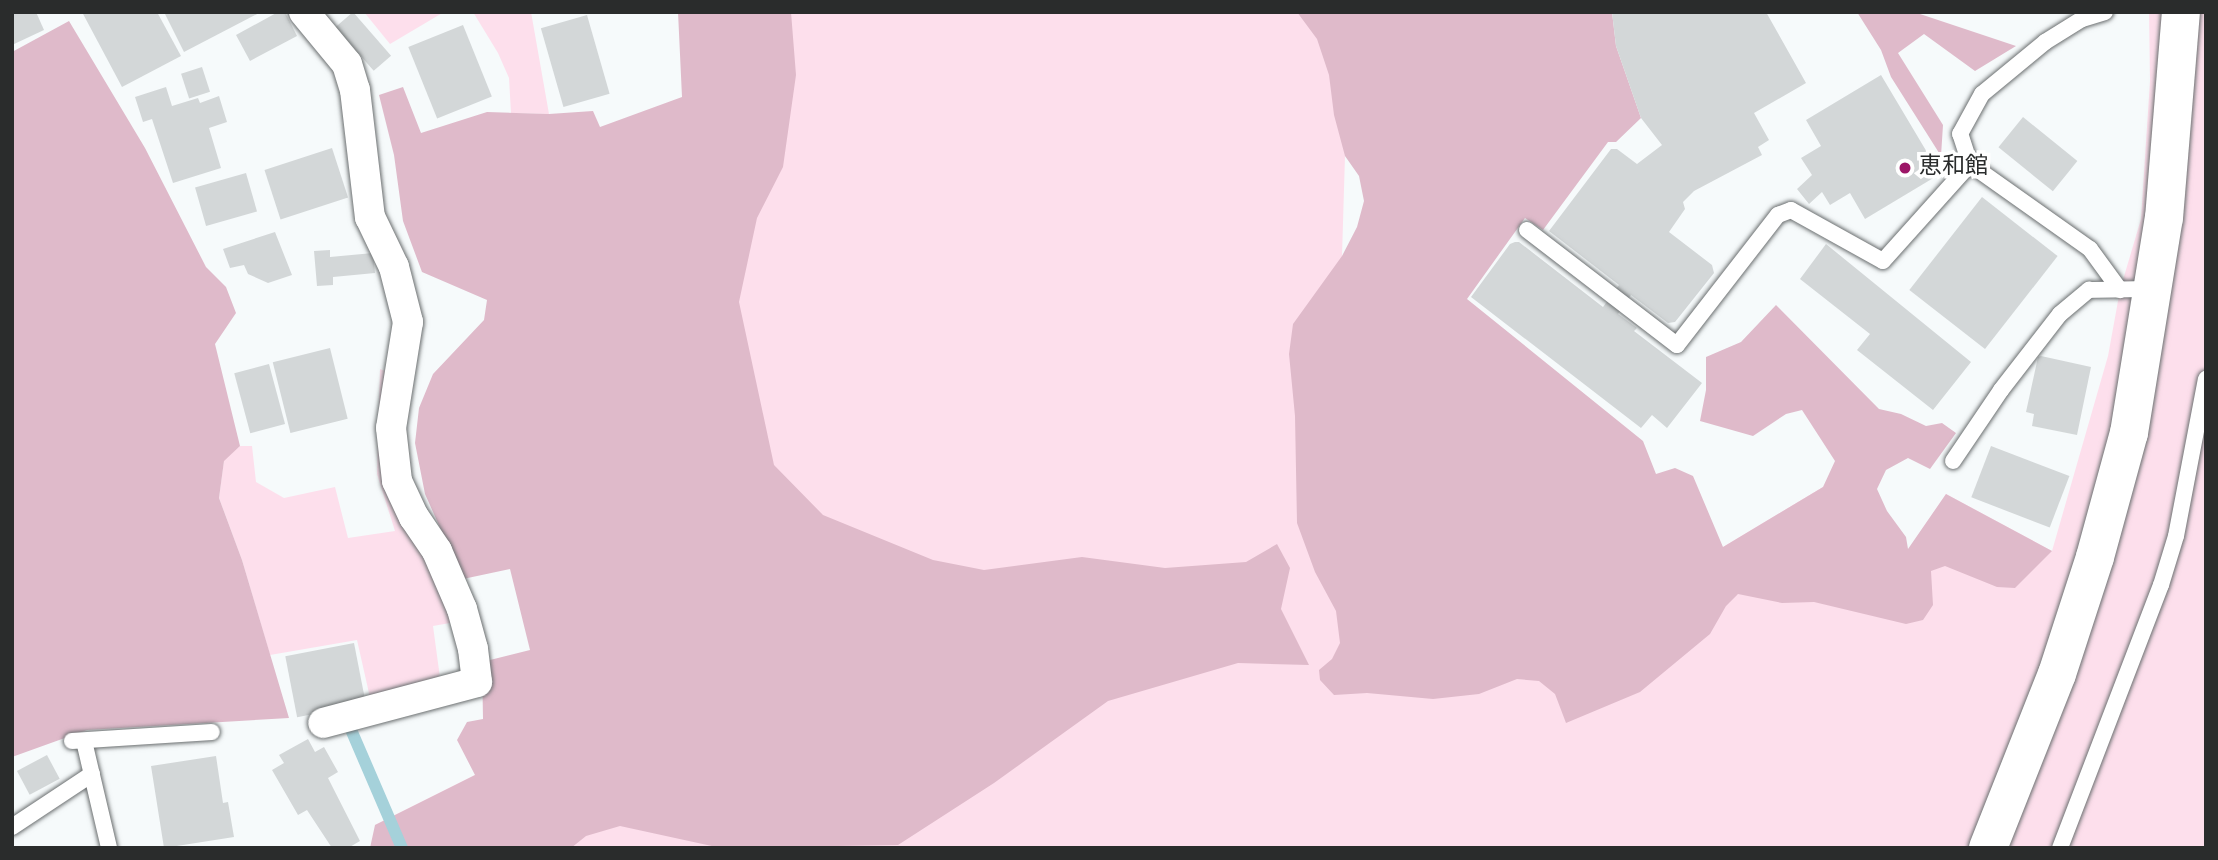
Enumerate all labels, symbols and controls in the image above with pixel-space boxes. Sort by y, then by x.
place label: 恵和館 [1919,154,1988,182]
marker: 恵和館 [1897,160,1913,176]

